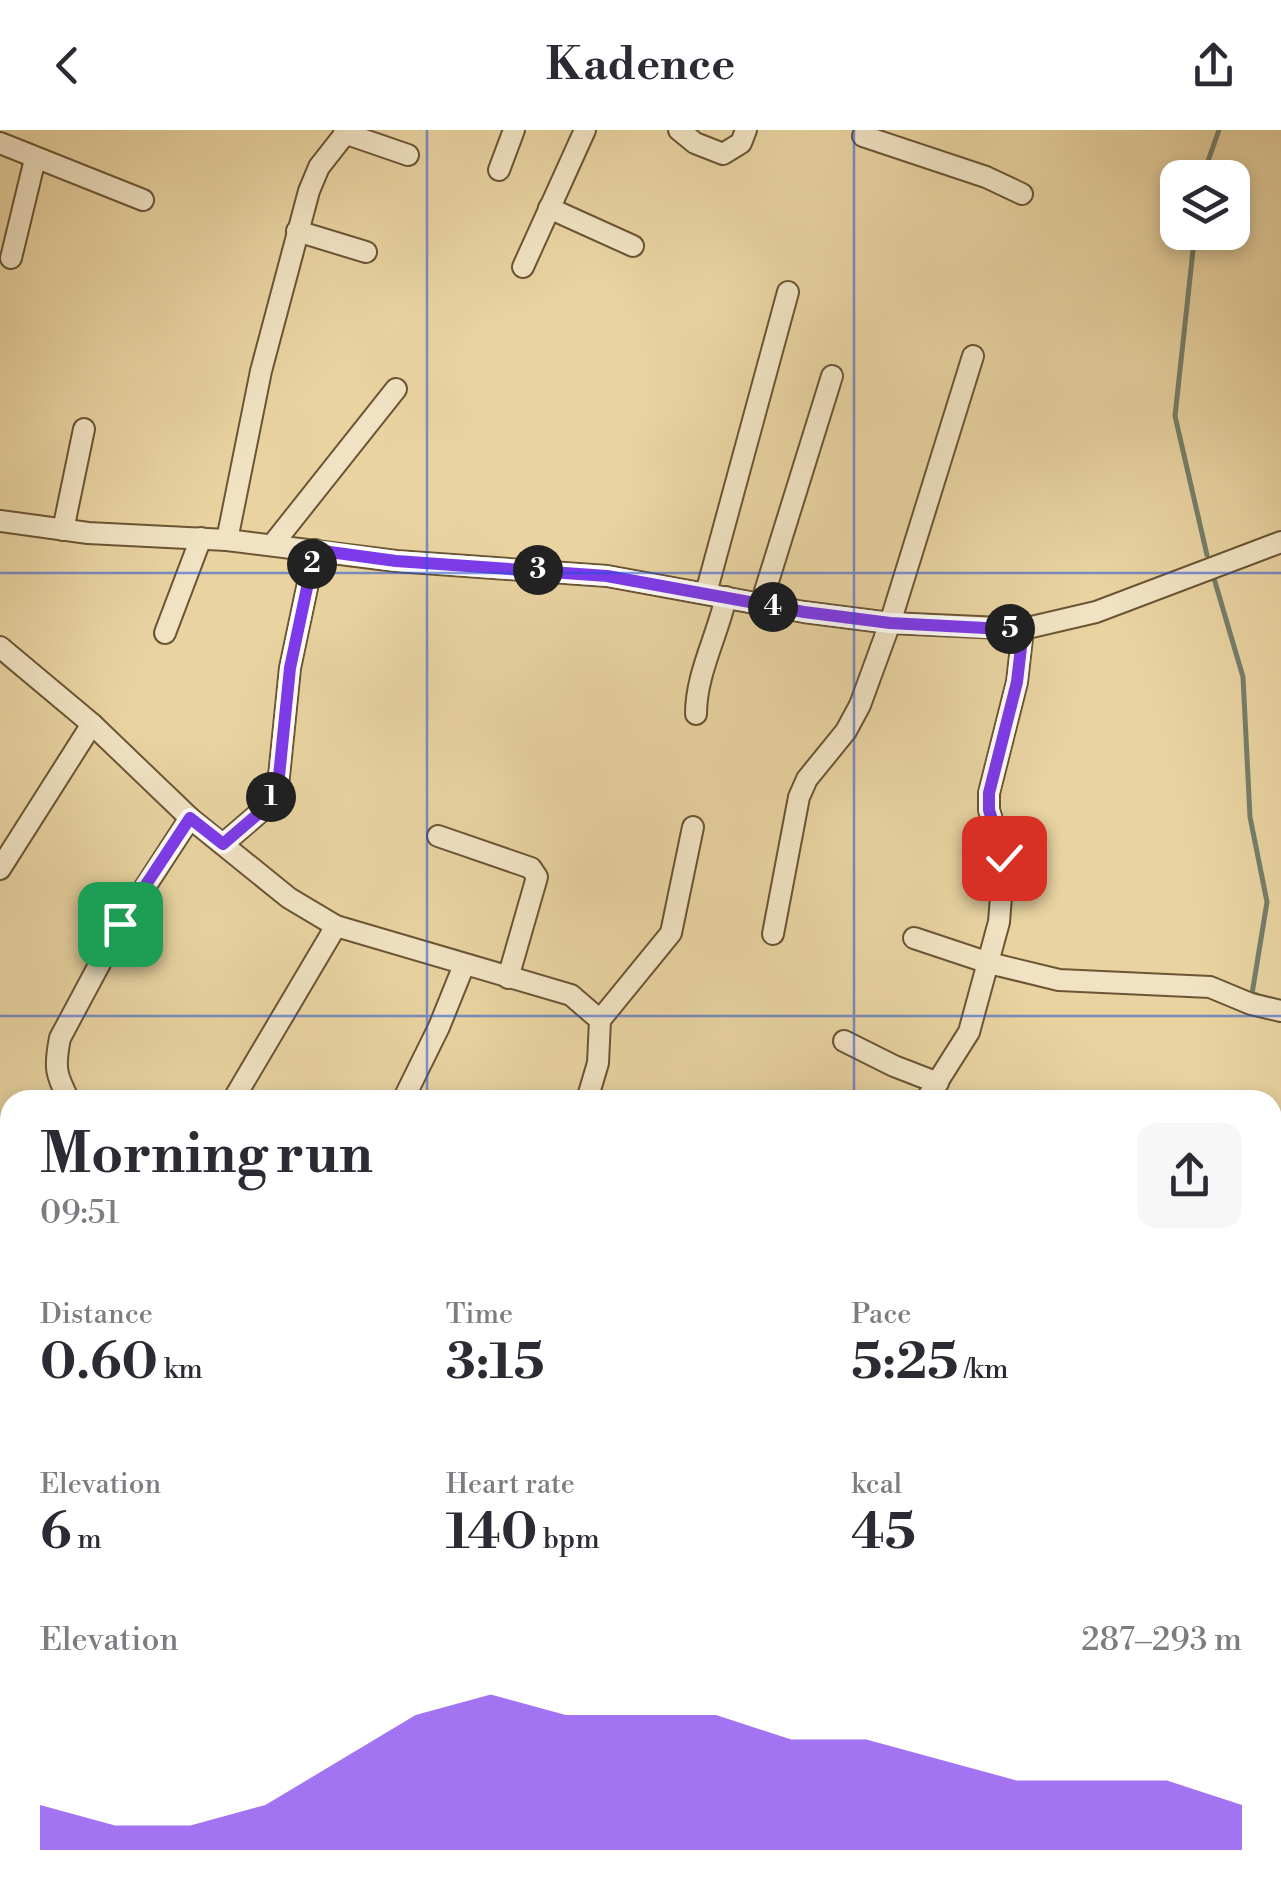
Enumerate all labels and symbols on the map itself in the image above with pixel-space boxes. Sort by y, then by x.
pin: 2 [287,539,337,589]
pin: 3 [513,545,563,595]
pin: 4 [748,582,798,632]
pin: 5 [985,604,1035,654]
pin: 1 [246,772,296,822]
pin [962,816,1047,901]
pin [78,882,163,967]

